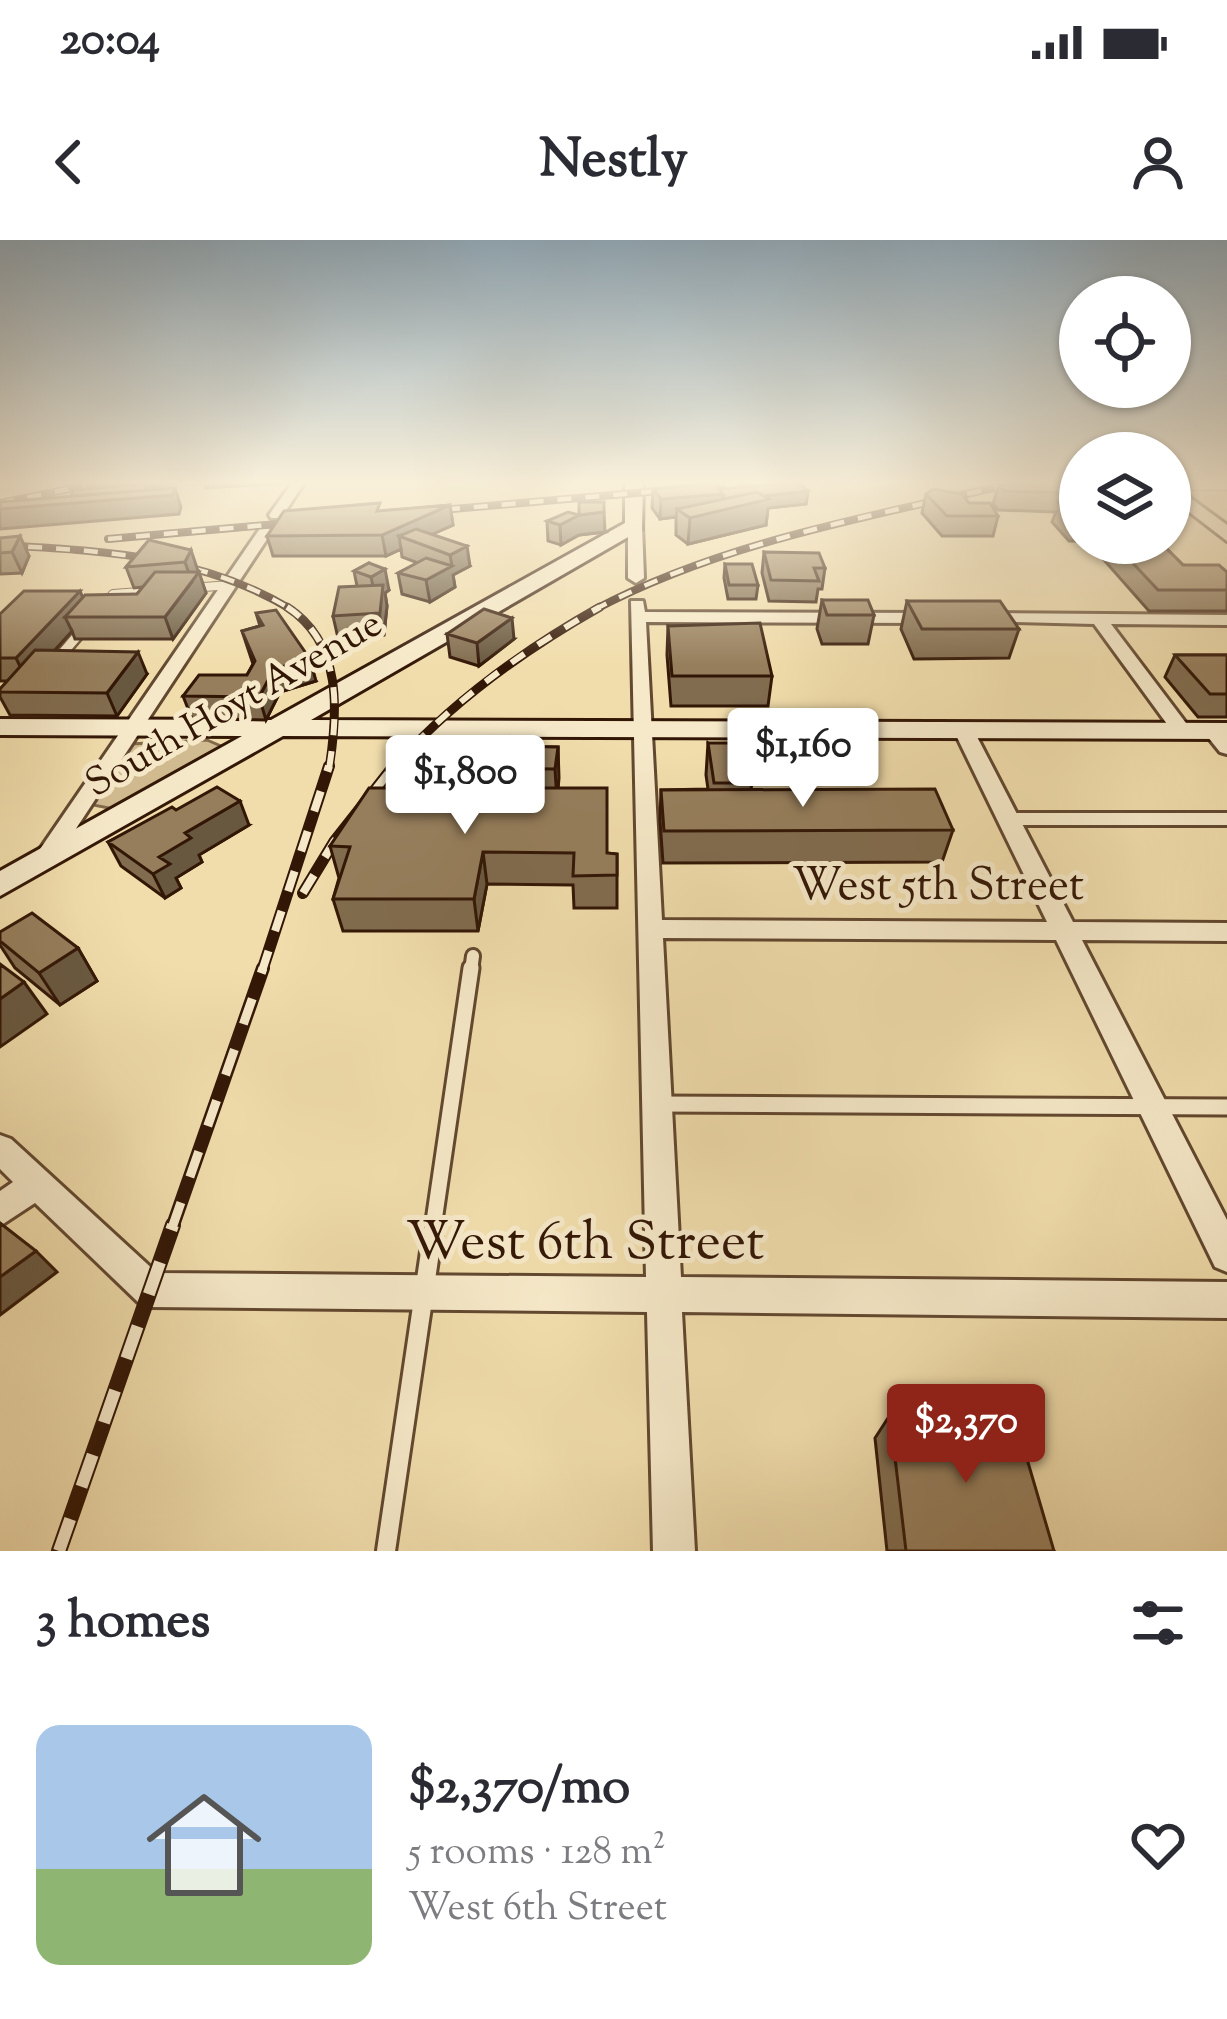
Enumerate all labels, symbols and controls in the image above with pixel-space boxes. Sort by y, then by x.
text: 20:04 [60,10,160,75]
text: Nestly [539,123,688,201]
icon: back [36,129,102,195]
icon: person [1125,129,1191,195]
map controls [1059,276,1191,564]
button: locate [1059,276,1191,408]
button: layers [1059,432,1191,564]
street label: South Hoyt Avenue [76,598,394,814]
pin: $1,160 [705,708,901,810]
text: $1,160 [754,719,852,775]
pin: $1,800 [367,735,563,837]
text: $1,800 [413,746,517,802]
street label: West 5th Street [792,856,1084,921]
street label: West 6th Street [406,1206,764,1284]
pin: $2,370 [868,1384,1064,1486]
text: $2,370 [914,1395,1018,1451]
text: 3 homes [36,1587,210,1660]
icon: filters [1125,1590,1191,1656]
text: $2,370/mo [408,1753,630,1826]
icon: home [132,1773,276,1917]
icon: heart [1125,1812,1191,1878]
text: 5 rooms · 128 m² [408,1826,666,1882]
text: West 6th Street [408,1882,667,1938]

